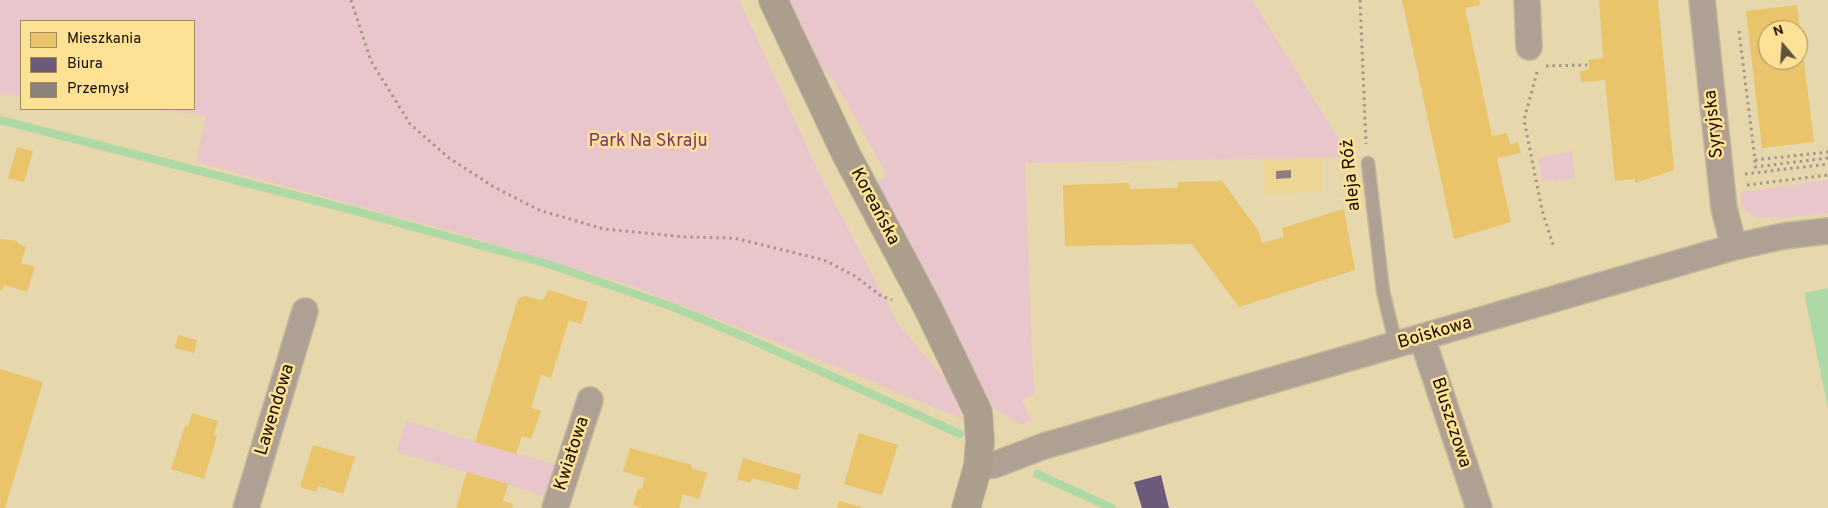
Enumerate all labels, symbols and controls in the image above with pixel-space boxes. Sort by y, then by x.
legend [20,20,195,110]
north arrow [1758,20,1808,70]
text: N [1771,22,1786,41]
text: Mieszkania [67,30,141,49]
text: Biura [67,55,103,74]
text: Przemysł [67,80,129,99]
street label: Syryjska [1701,89,1729,159]
park label: Park Na Skraju [588,131,708,153]
street label: aleja Róż [1337,138,1367,212]
street label: Koreańska [845,165,903,249]
street label: Boiskowa [1395,313,1475,355]
street label: Lawendowa [252,362,300,458]
street label: Bluszczowa [1425,375,1475,471]
street label: Kwiatowa [551,414,595,494]

